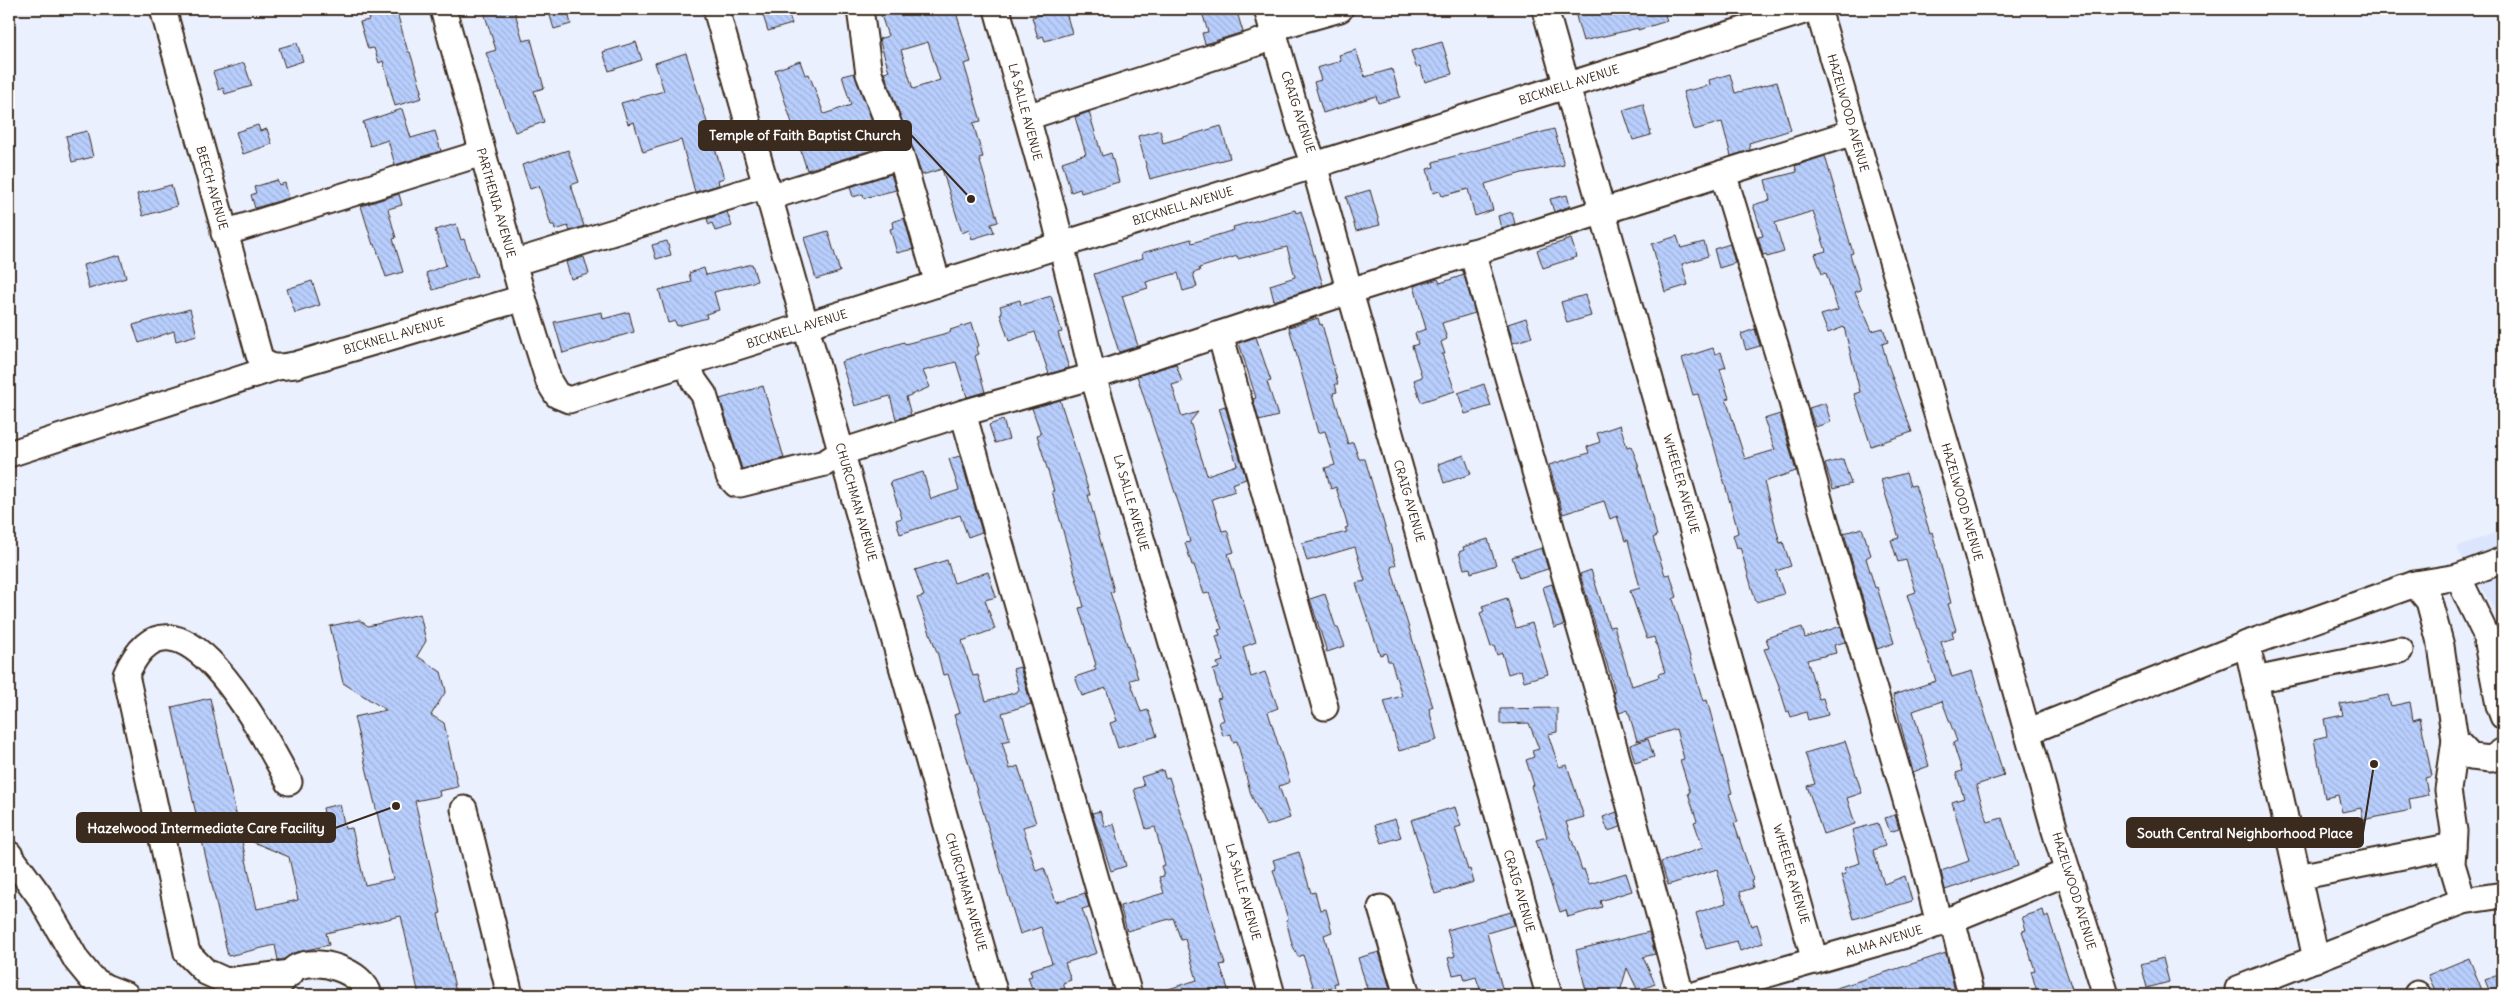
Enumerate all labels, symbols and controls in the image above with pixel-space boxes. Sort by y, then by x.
street label: HAZELWOOD AVENUE [1824,52,1873,174]
street label: BICKNELL AVENUE [1517,61,1621,108]
street label: LA SALLE AVENUE [1005,62,1046,162]
street label: CRAIG AVENUE [1278,69,1319,155]
callout: Temple of Faith Baptist Church [699,121,911,150]
text: Temple of Faith Baptist Church [709,126,901,144]
street label: BEECH AVENUE [193,144,232,231]
street label: PARTHENIA AVENUE [474,146,519,259]
street label: BICKNELL AVENUE [1131,183,1235,228]
street label: BICKNELL AVENUE [745,306,849,351]
street label: BICKNELL AVENUE [341,314,446,357]
street label: WHEELER AVENUE [1660,432,1703,535]
street label: CHURCHMAN AVENUE [832,441,881,563]
street label: HAZELWOOD AVENUE [1938,441,1987,563]
street label: LA SALLE AVENUE [1111,453,1152,553]
street label: CRAIG AVENUE [1391,458,1428,544]
callout: Hazelwood Intermediate Care Facility [77,813,335,842]
callout: South Central Neighborhood Place [2127,818,2363,847]
text: Hazelwood Intermediate Care Facility [87,819,325,837]
street label: WHEELER AVENUE [1770,822,1813,925]
text: South Central Neighborhood Place [2137,824,2353,842]
street label: HAZELWOOD AVENUE [2049,830,2099,951]
street label: CHURCHMAN AVENUE [942,831,991,953]
street label: LA SALLE AVENUE [1223,842,1264,942]
street label: CRAIG AVENUE [1501,848,1538,934]
street label: ALMA AVENUE [1843,922,1924,959]

